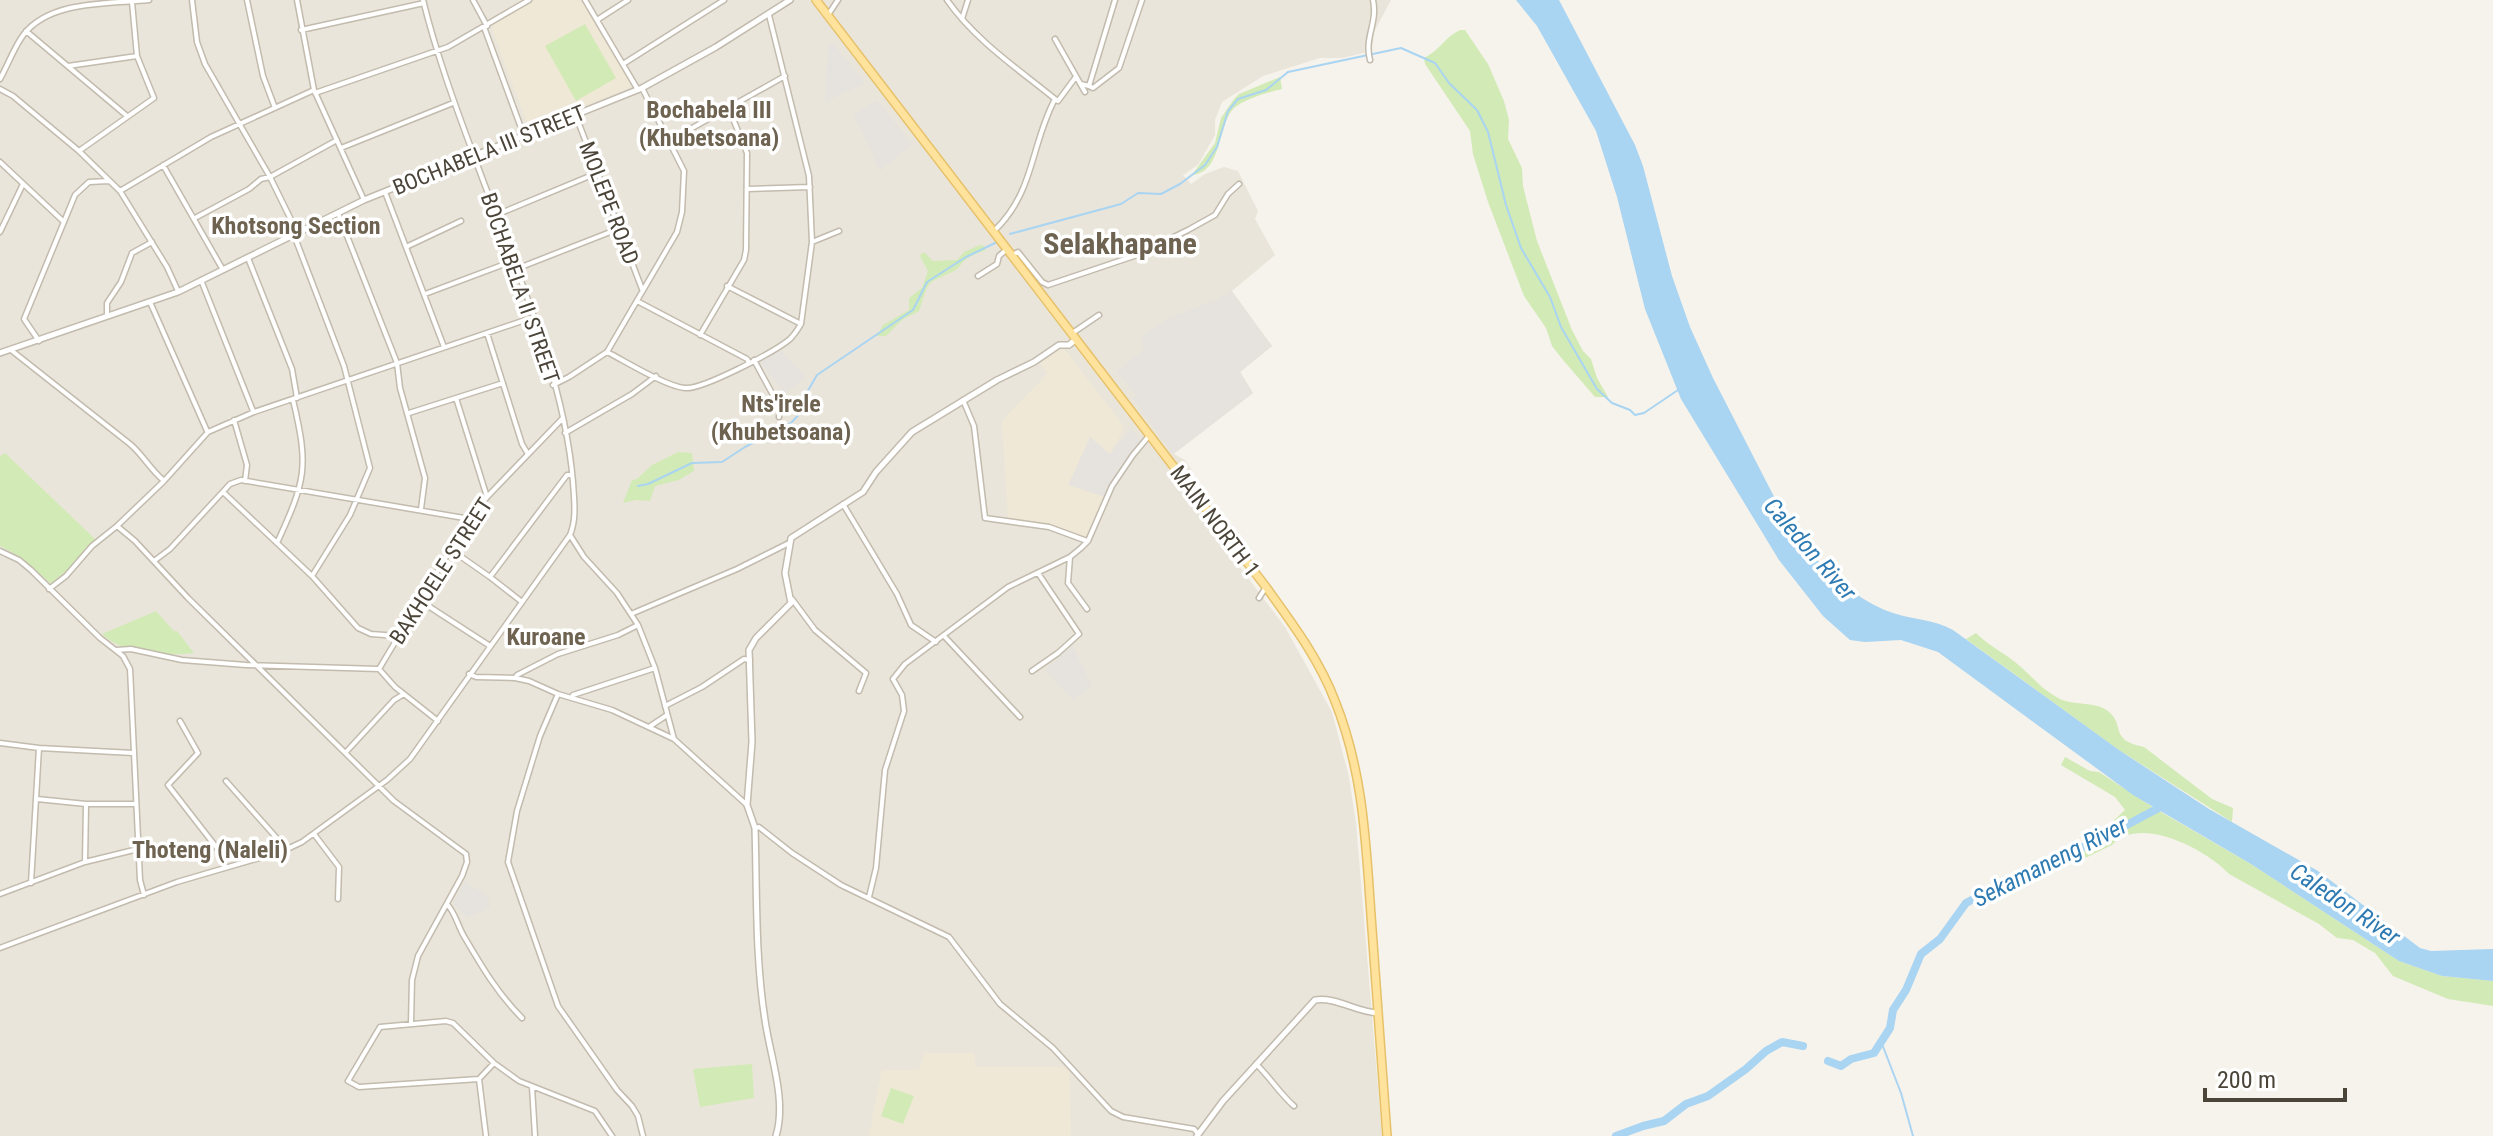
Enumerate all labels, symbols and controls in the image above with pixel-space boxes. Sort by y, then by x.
district label: Bochabela III (Khubetsoana) [639,96,779,152]
street label: BOCHABELA III STREET [389,100,589,200]
street label: MOLEPE ROAD [574,138,644,268]
street label: BOCHABELA II STREET [476,190,564,386]
district label: Khotsong Section [211,212,381,240]
district label: Selakhapane [1043,226,1197,261]
district label: Nts'irele (Khubetsoana) [711,390,851,446]
street label: MAIN NORTH 1 [1165,461,1265,581]
water label: Caledon River [1758,492,1863,606]
street label: BAKHOELE STREET [384,493,498,649]
district label: Kuroane [507,623,585,651]
water label: Sekamaneng River [1968,811,2133,913]
district label: Thoteng (Naleli) [132,836,288,864]
water label: Caledon River [2285,857,2406,951]
scale bar [2205,1052,2345,1102]
text: 200 m [2217,1066,2276,1094]

